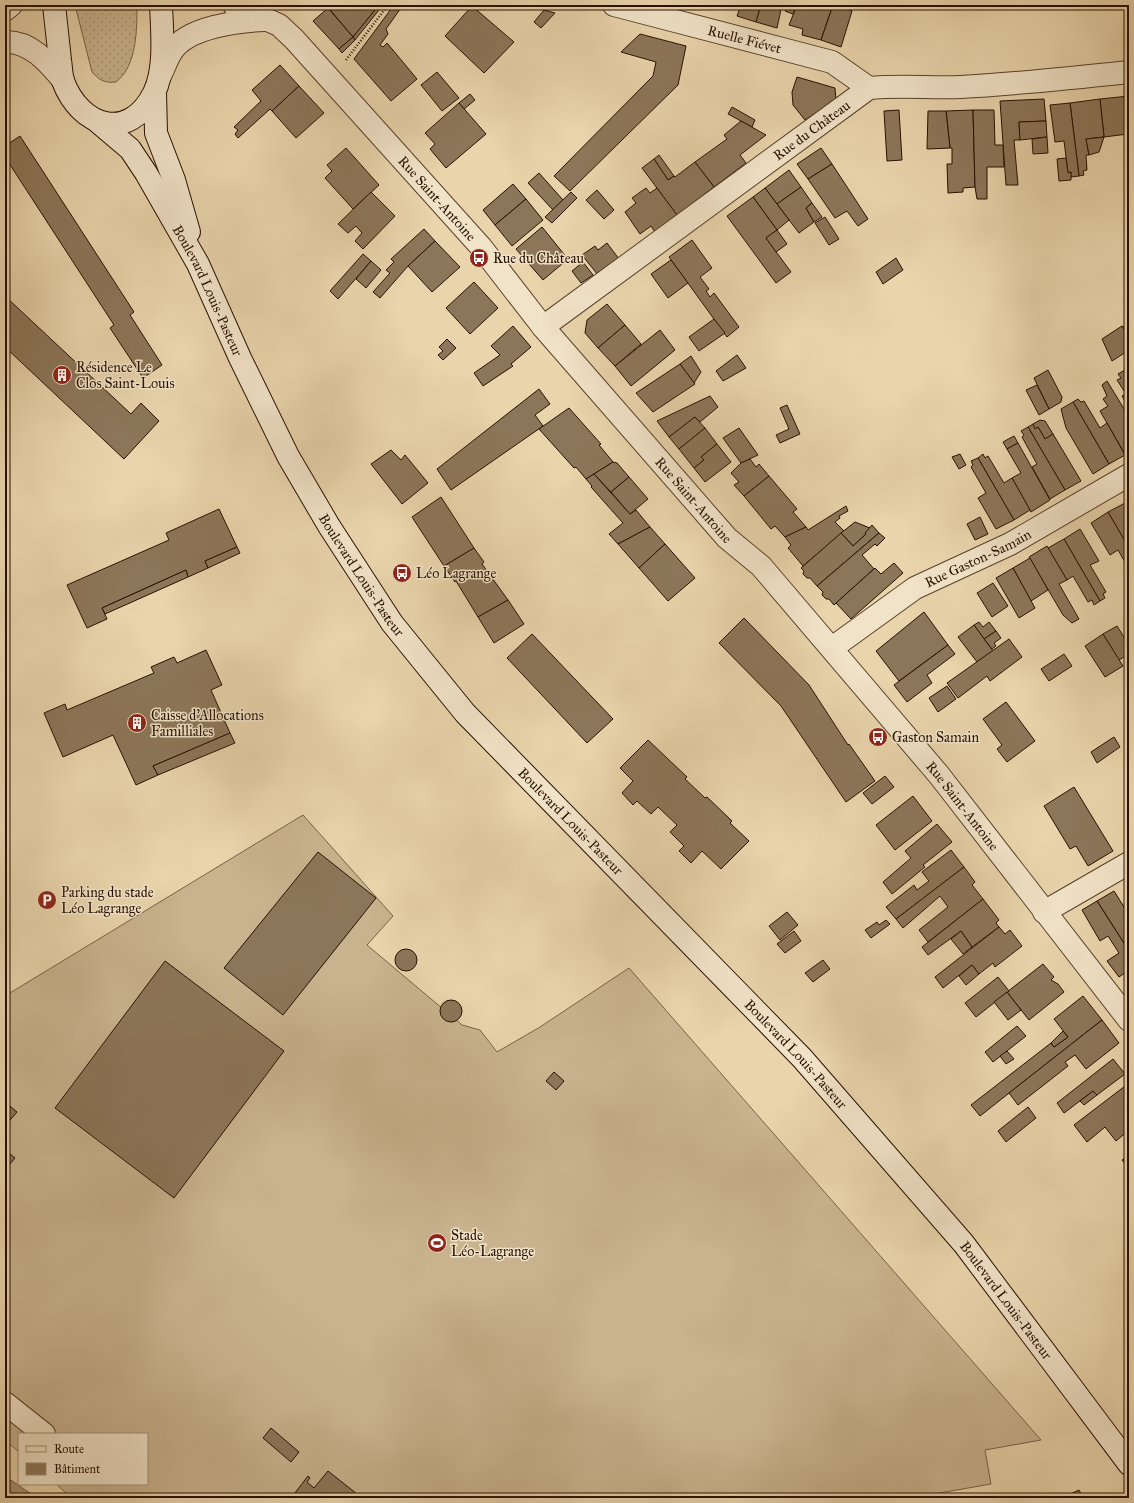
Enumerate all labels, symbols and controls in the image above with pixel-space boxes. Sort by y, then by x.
street label: Ruelle Fiévet [706,21,783,57]
street label: Rue du Château [770,96,854,164]
street label: Rue Saint-Antoine [395,152,480,244]
street label: Boulevard Louis-Pasteur [169,222,247,359]
bus stop icon: Rue du Château [468,247,490,269]
place label: Rue du Château [493,250,584,267]
place label: Résidence Le Clos Saint-Louis [76,359,175,392]
building icon: Résidence Le Clos Saint-Louis [51,364,73,386]
street label: Rue Saint-Antoine [652,453,735,547]
street label: Boulevard Louis-Pasteur [315,511,408,640]
street label: Rue Gaston-Samain [922,525,1034,591]
bus stop icon: Léo Lagrange [391,562,413,584]
place label: Léo Lagrange [416,565,496,582]
place label: Caisse d'Allocations Familliales [151,707,264,740]
building icon: Caisse d'Allocations Familliales [126,712,148,734]
bus stop icon: Gaston Samain [867,726,889,748]
place label: Gaston Samain [892,729,979,746]
street label: Rue Saint-Antoine [923,758,1003,854]
street label: Boulevard Louis-Pasteur [515,764,627,879]
place label: Parking du stade Léo Lagrange [61,884,154,917]
parking icon: Parking du stade Léo Lagrange [36,889,58,911]
street label: Boulevard Louis-Pasteur [741,996,851,1113]
place label: Stade Léo-Lagrange [451,1227,534,1260]
sports icon: Stade Léo-Lagrange [426,1232,448,1254]
street label: Boulevard Louis-Pasteur [956,1238,1056,1363]
legend [18,1433,148,1485]
text: Route [54,1442,84,1456]
text: Bâtiment [54,1462,101,1476]

